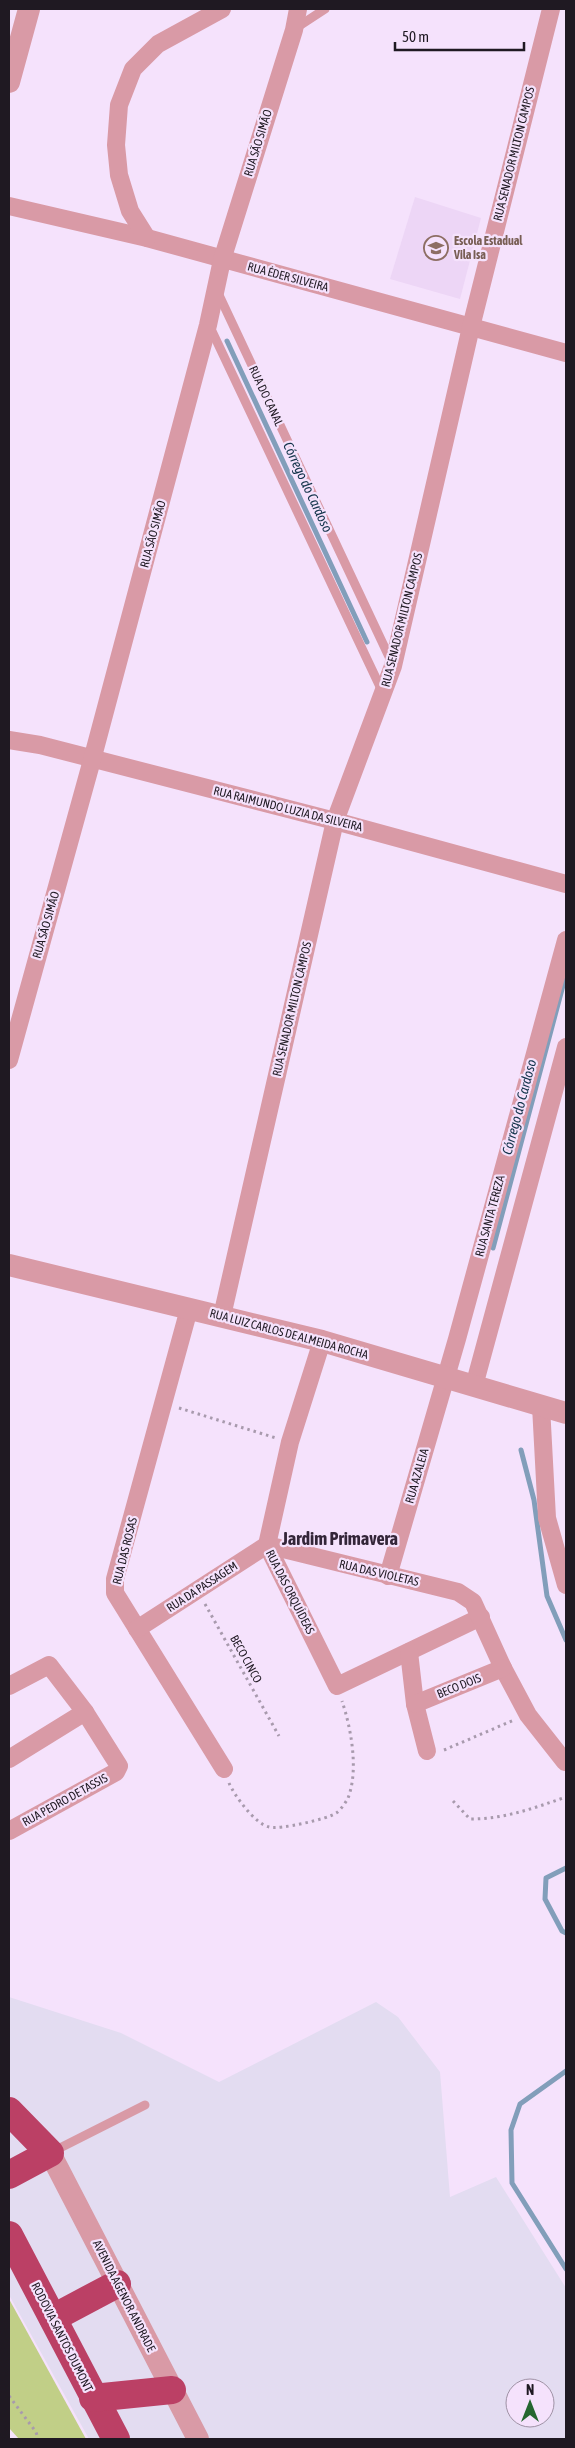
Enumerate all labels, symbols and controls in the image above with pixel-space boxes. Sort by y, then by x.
scale bar [395,20,524,52]
text: 50 m [402,28,429,45]
street label: RUA SENADOR MILTON CAMPOS [491,85,537,223]
street label: RUA SÃO SIMÃO [241,108,275,178]
place label: Escola Estadual Vila Isa [453,234,523,262]
school or university icon: Escola Estadual Vila Isa [423,235,449,261]
street label: RUA ÉDER SILVEIRA [246,259,330,295]
street label: RUA DO CANAL [246,364,286,429]
water label: Córrego do Cardoso [280,439,336,535]
street label: RUA SÃO SIMÃO [137,499,169,569]
street label: RUA SENADOR MILTON CAMPOS [379,551,425,689]
street label: RUA RAIMUNDO LUZIA DA SILVEIRA [212,784,364,834]
street label: RUA SÃO SIMÃO [30,890,62,960]
street label: RUA SENADOR MILTON CAMPOS [270,940,314,1078]
water label: Córrego do Cardoso [499,1057,540,1156]
street label: RUA SANTA TEREZA [472,1174,508,1258]
street label: RUA LUIZ CARLOS DE ALMEIDA ROCHA [208,1306,370,1362]
street label: RUA AZALEIA [402,1447,432,1505]
street label: RUA DAS ROSAS [110,1516,140,1586]
district label: Jardim Primavera [281,1528,398,1549]
street label: RUA DAS ORQUÍDEAS [263,1548,317,1636]
street label: RUA DAS VIOLETAS [338,1557,420,1589]
street label: RUA DA PASSAGEM [164,1559,240,1615]
street label: BECO CINCO [227,1633,265,1685]
street label: BECO DOIS [435,1671,483,1701]
street label: RUA PEDRO DE TASSIS [20,1771,110,1829]
street label: AVENIDA AGENOR ANDRADE [90,2238,158,2354]
street label: RODOVIA SANTOS DUMONT [28,2280,96,2395]
north arrow [505,2378,555,2428]
text: N [526,2382,534,2398]

